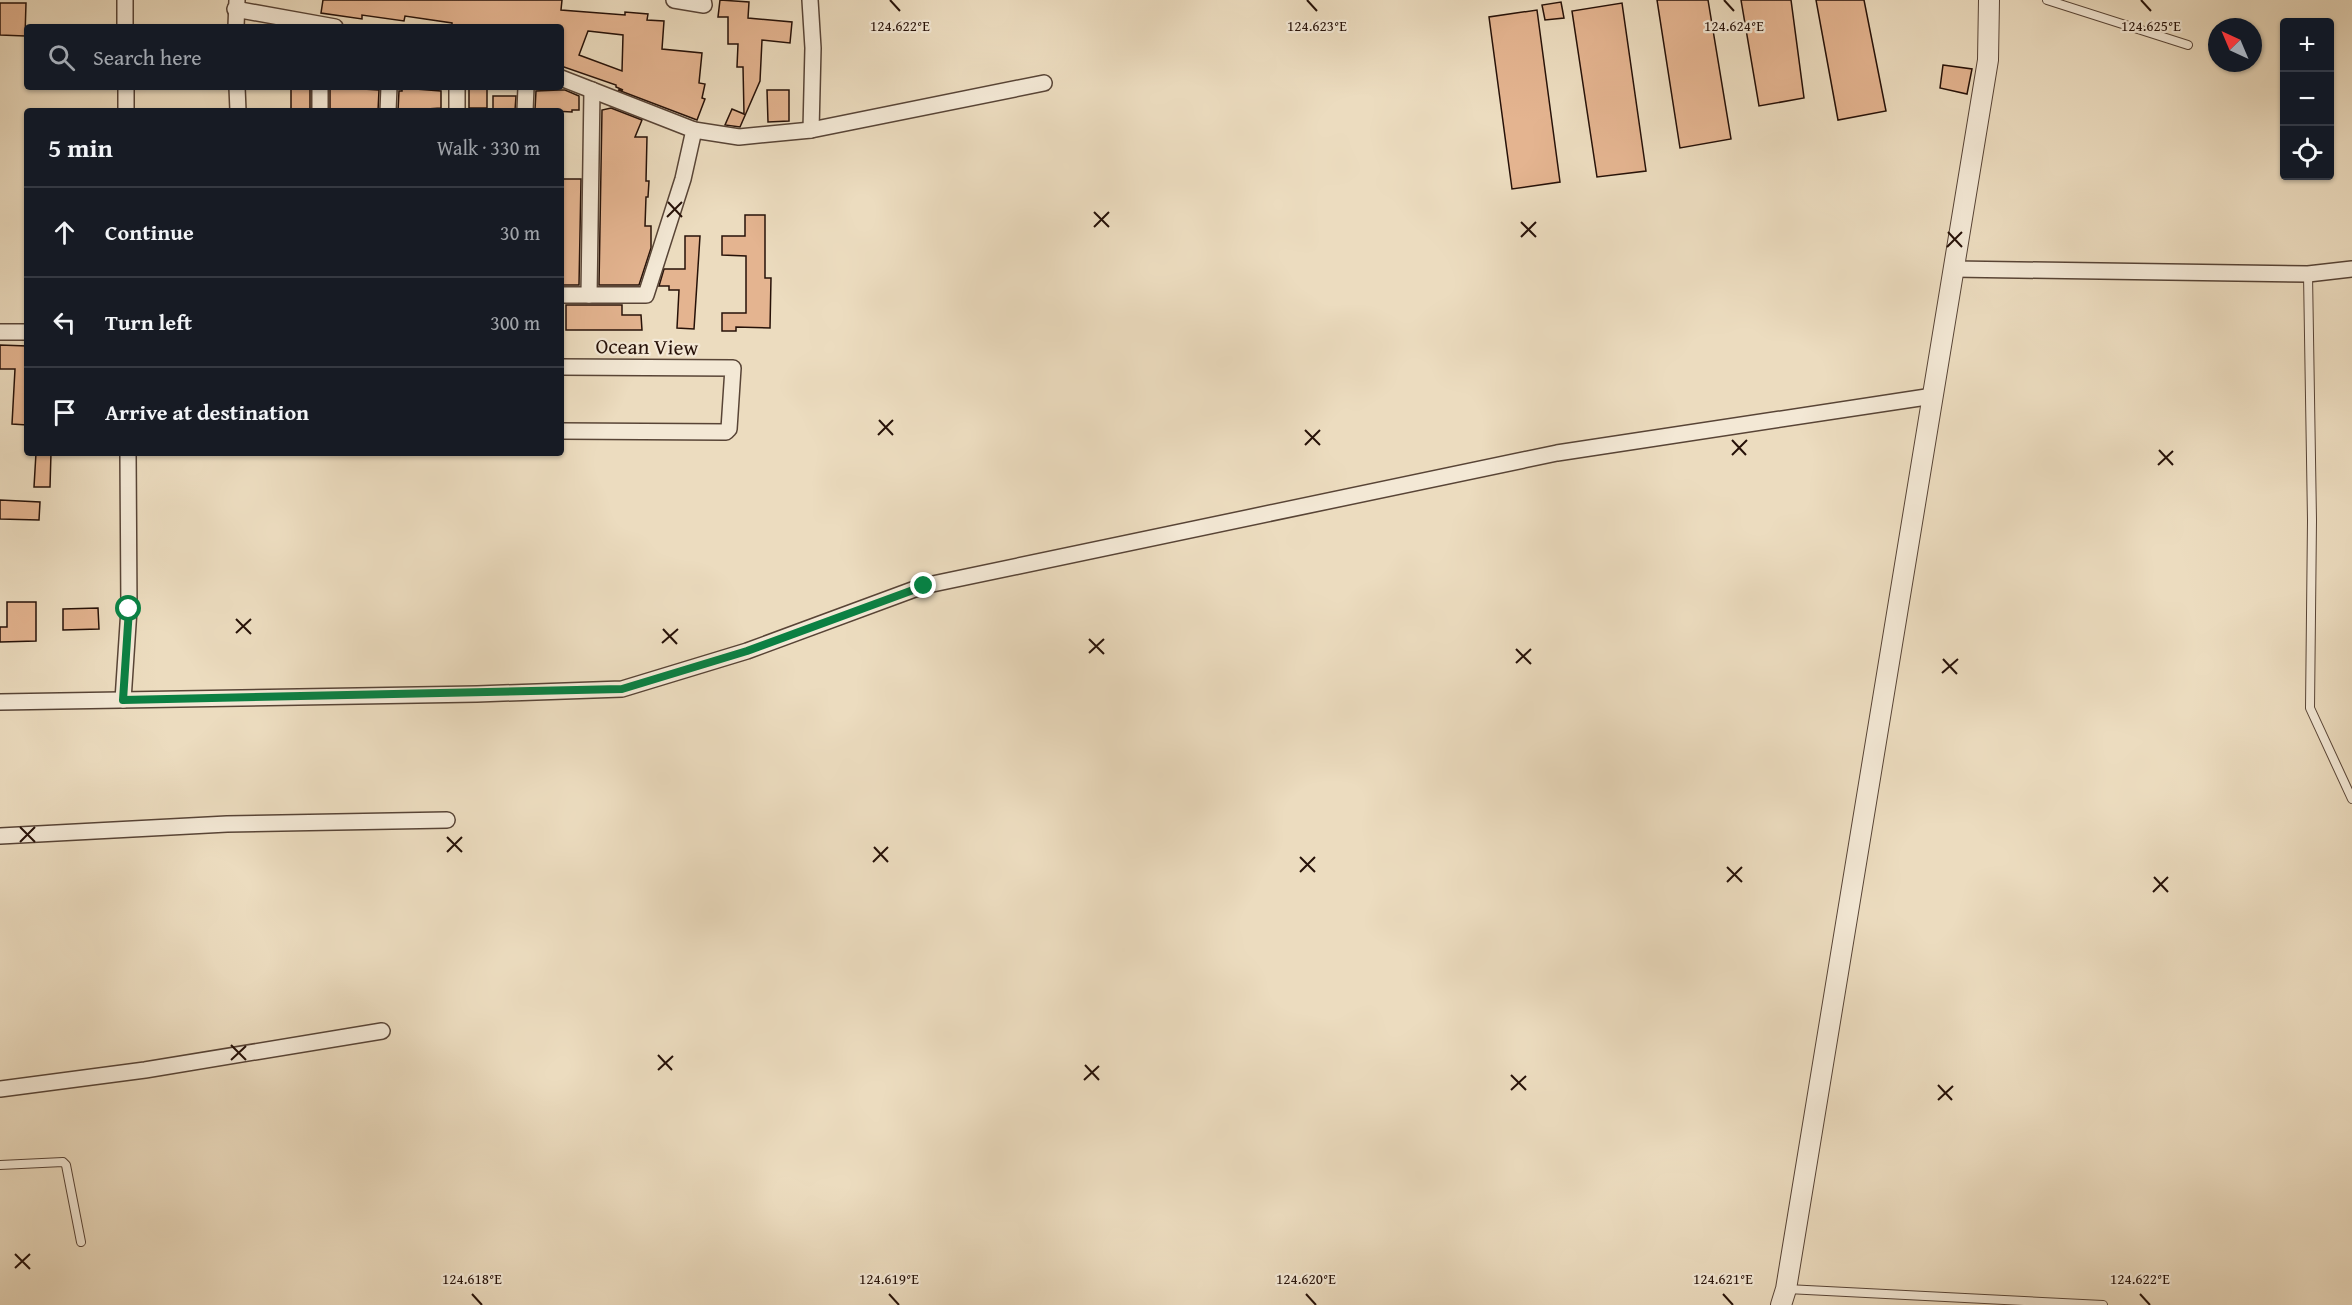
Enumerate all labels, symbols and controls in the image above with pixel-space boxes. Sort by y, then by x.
text: 124.622°E [870,15,930,36]
text: 124.623°E [1287,15,1347,36]
text: 124.624°E [1704,15,1764,36]
text: 124.625°E [2121,15,2181,36]
north arrow [2208,18,2262,72]
map controls [2280,18,2334,180]
button: + [2280,18,2334,72]
search box [24,24,564,90]
icon: search [45,41,78,74]
text: Search here [93,41,202,73]
button: − [2280,72,2334,126]
button: locate [2280,126,2334,180]
text: 5 min [48,128,113,167]
text: Walk · 330 m [437,133,540,162]
icon: ahead [48,216,81,249]
text: Continue [105,216,194,248]
text: 30 m [500,218,540,247]
icon: left [48,306,81,339]
text: Turn left [105,306,192,338]
text: 300 m [490,308,540,337]
street label: Ocean View [595,330,699,363]
icon: arrive [48,396,81,429]
text: Arrive at destination [105,396,309,428]
route end [910,572,936,598]
route start [115,595,141,621]
text: 124.618°E [442,1268,502,1289]
text: 124.619°E [859,1268,919,1289]
text: 124.620°E [1276,1268,1336,1289]
text: 124.621°E [1693,1268,1753,1289]
text: 124.622°E [2110,1268,2170,1289]

